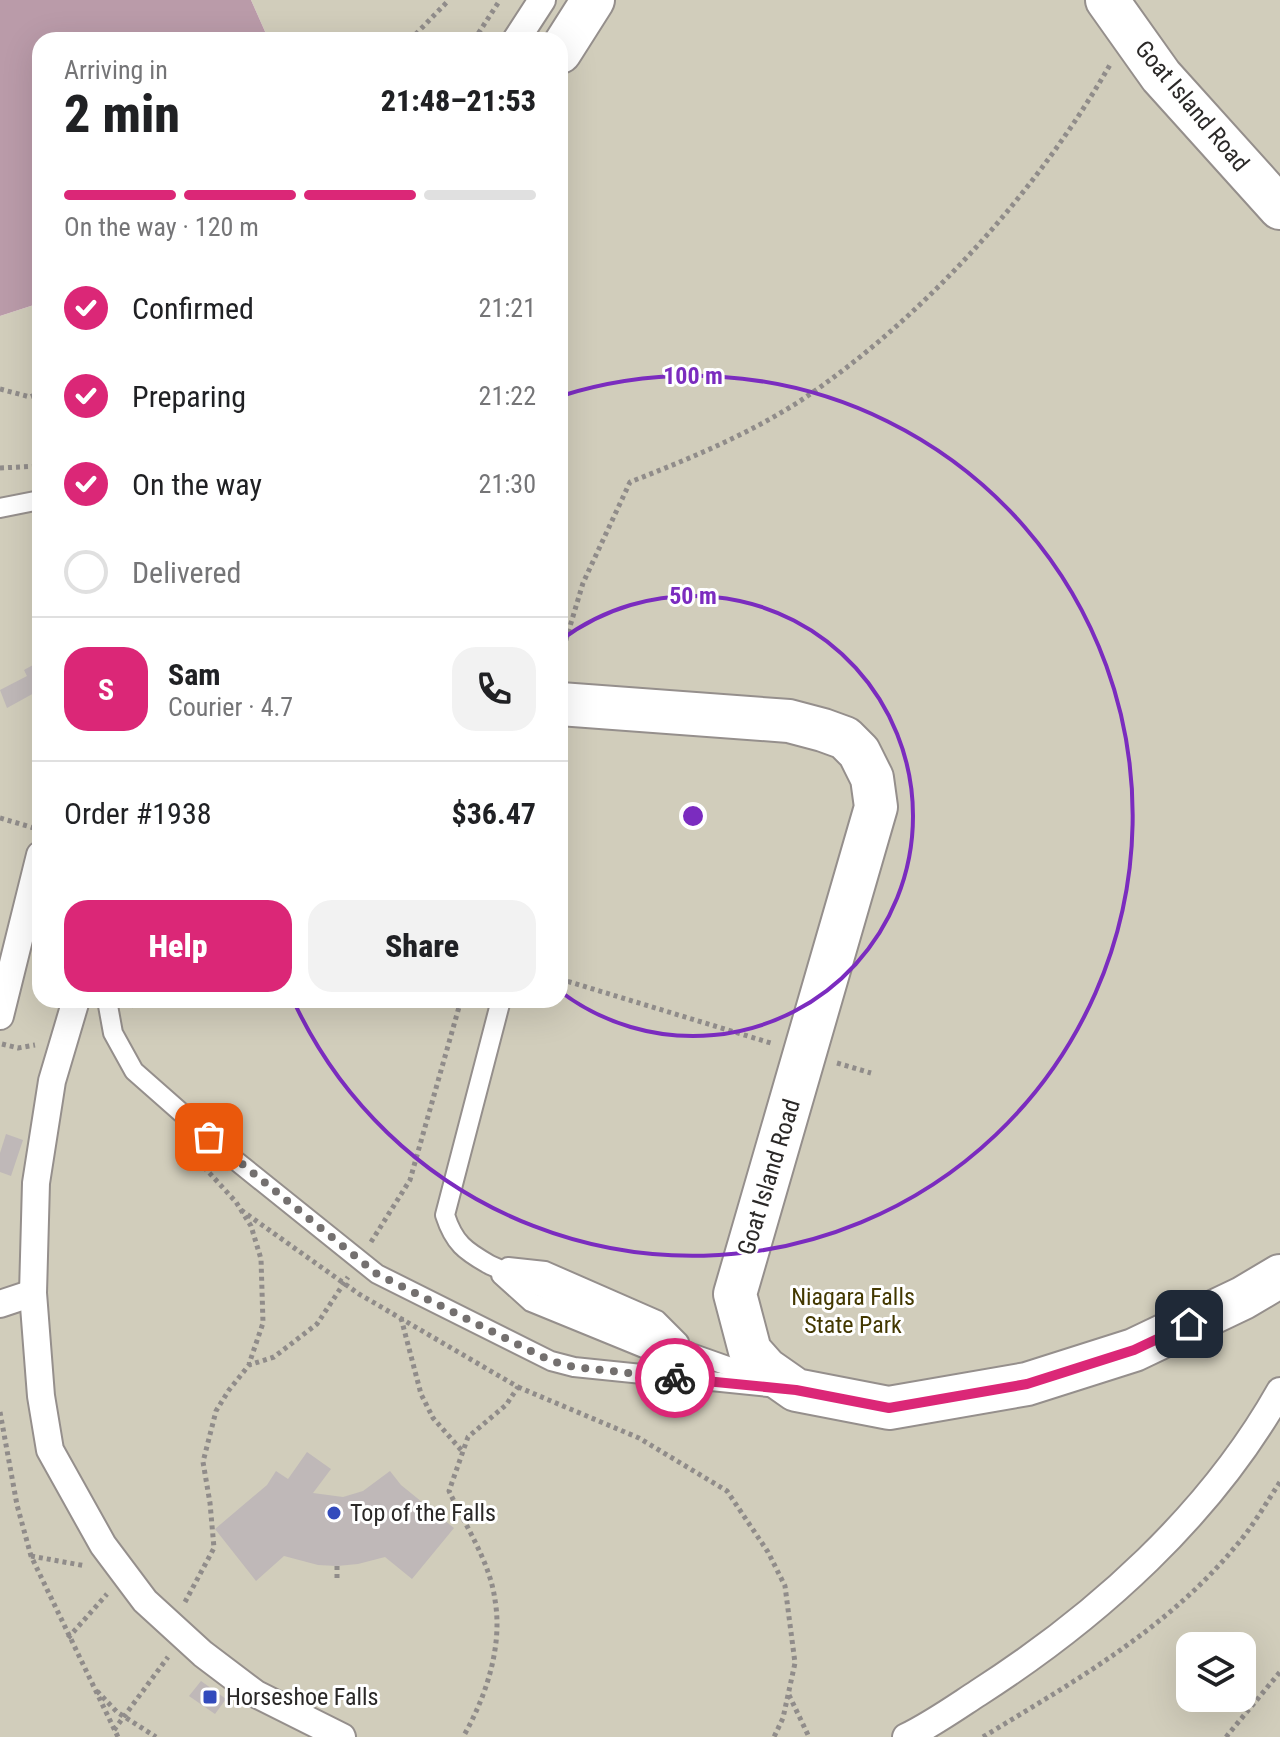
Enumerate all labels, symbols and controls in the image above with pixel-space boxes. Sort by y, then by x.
street label: Goat Island Road [1129,35,1255,177]
text: Arriving in [64,55,168,85]
text: 21:48–21:53 [381,83,536,118]
text: 2 min [64,84,180,145]
text: On the way · 120 m [64,212,259,242]
icon: check [64,286,108,330]
text: Confirmed [132,291,254,326]
text: 21:21 [479,293,536,323]
text: 100 m [663,362,723,390]
icon: check [64,374,108,418]
text: Preparing [132,379,246,414]
text: 21:22 [479,381,536,411]
icon: check [64,462,108,506]
text: On the way [132,467,262,502]
text: 21:30 [479,469,536,499]
text: Delivered [132,555,241,590]
text: 50 m [669,582,717,610]
button: phone [452,647,536,731]
text: Sam [168,657,221,692]
text: S [98,672,114,707]
text: Courier · 4.7 [168,692,293,722]
text: Order #1938 [64,796,212,831]
text: $36.47 [451,796,536,831]
centre of rings [679,802,707,830]
button: Help [64,900,292,992]
button: Share [308,900,536,992]
street label: Goat Island Road [732,1096,806,1258]
pin [175,1103,243,1171]
icon: bag [187,1115,231,1159]
park label: Niagara Falls State Park [791,1283,915,1339]
pin [1155,1290,1223,1358]
icon: home [1167,1302,1211,1346]
courier [635,1338,715,1418]
icon: bike [653,1356,697,1400]
place label: Top of the Falls [350,1499,496,1527]
marker: Top of the Falls [325,1504,343,1522]
map controls [1176,1632,1256,1712]
button: layers [1176,1632,1256,1712]
place label: Horseshoe Falls [226,1683,378,1711]
marker: Horseshoe Falls [201,1688,219,1706]

